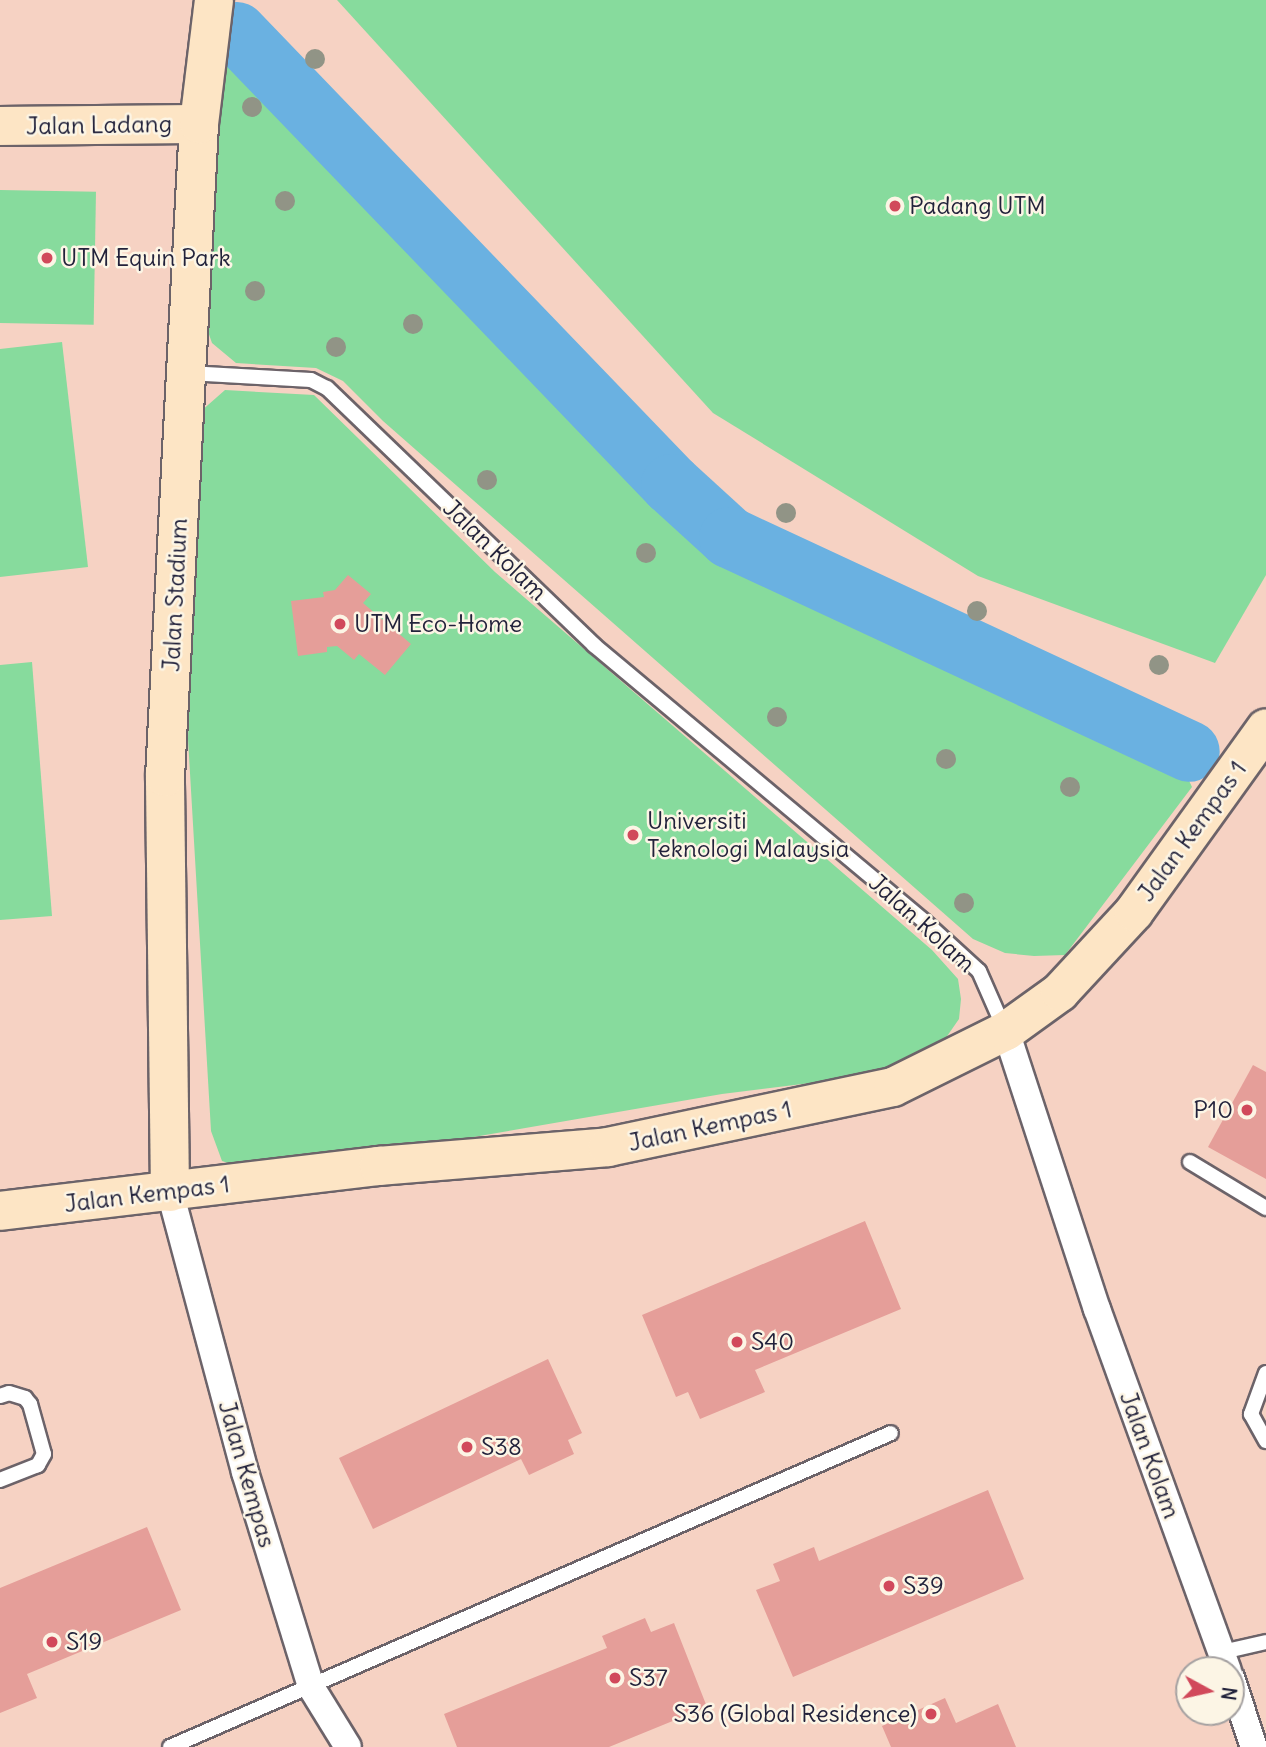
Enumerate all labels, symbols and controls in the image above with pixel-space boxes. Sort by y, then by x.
street label: Jalan Ladang [26,109,172,141]
place label: Padang UTM [909,192,1046,220]
marker: Padang UTM [887,198,903,214]
place label: UTM Equin Park [61,244,231,272]
marker: UTM Equin Park [39,250,55,266]
street label: Jalan Kolam [437,494,553,606]
street label: Jalan Stadium [157,517,193,673]
place label: UTM Eco-Home [354,610,522,638]
marker: UTM Eco-Home [332,616,348,632]
street label: Jalan Kempas 1 [1131,755,1253,907]
place label: Universiti Teknologi Malaysia [647,807,849,863]
marker: Universiti Teknologi Malaysia [625,827,641,843]
street label: Jalan Kolam [863,868,981,978]
street label: Jalan Kempas 1 [626,1095,794,1157]
place label: P10 [1193,1096,1233,1124]
marker: P10 [1239,1102,1255,1118]
street label: Jalan Kempas 1 [63,1170,231,1218]
place label: S40 [751,1328,794,1356]
marker: S40 [729,1334,745,1350]
street label: Jalan Kolam [1114,1388,1186,1522]
street label: Jalan Kempas [212,1397,282,1551]
place label: S38 [481,1433,522,1461]
marker: S38 [459,1439,475,1455]
place label: S39 [903,1572,944,1600]
marker: S39 [881,1578,897,1594]
place label: S19 [66,1628,102,1656]
marker: S19 [44,1634,60,1650]
north arrow [1175,1656,1245,1726]
place label: S37 [629,1664,668,1692]
marker: S37 [607,1670,623,1686]
text: N [1216,1685,1242,1702]
place label: S36 (Global Residence) [673,1700,917,1728]
marker: S36 (Global Residence) [923,1706,939,1722]

